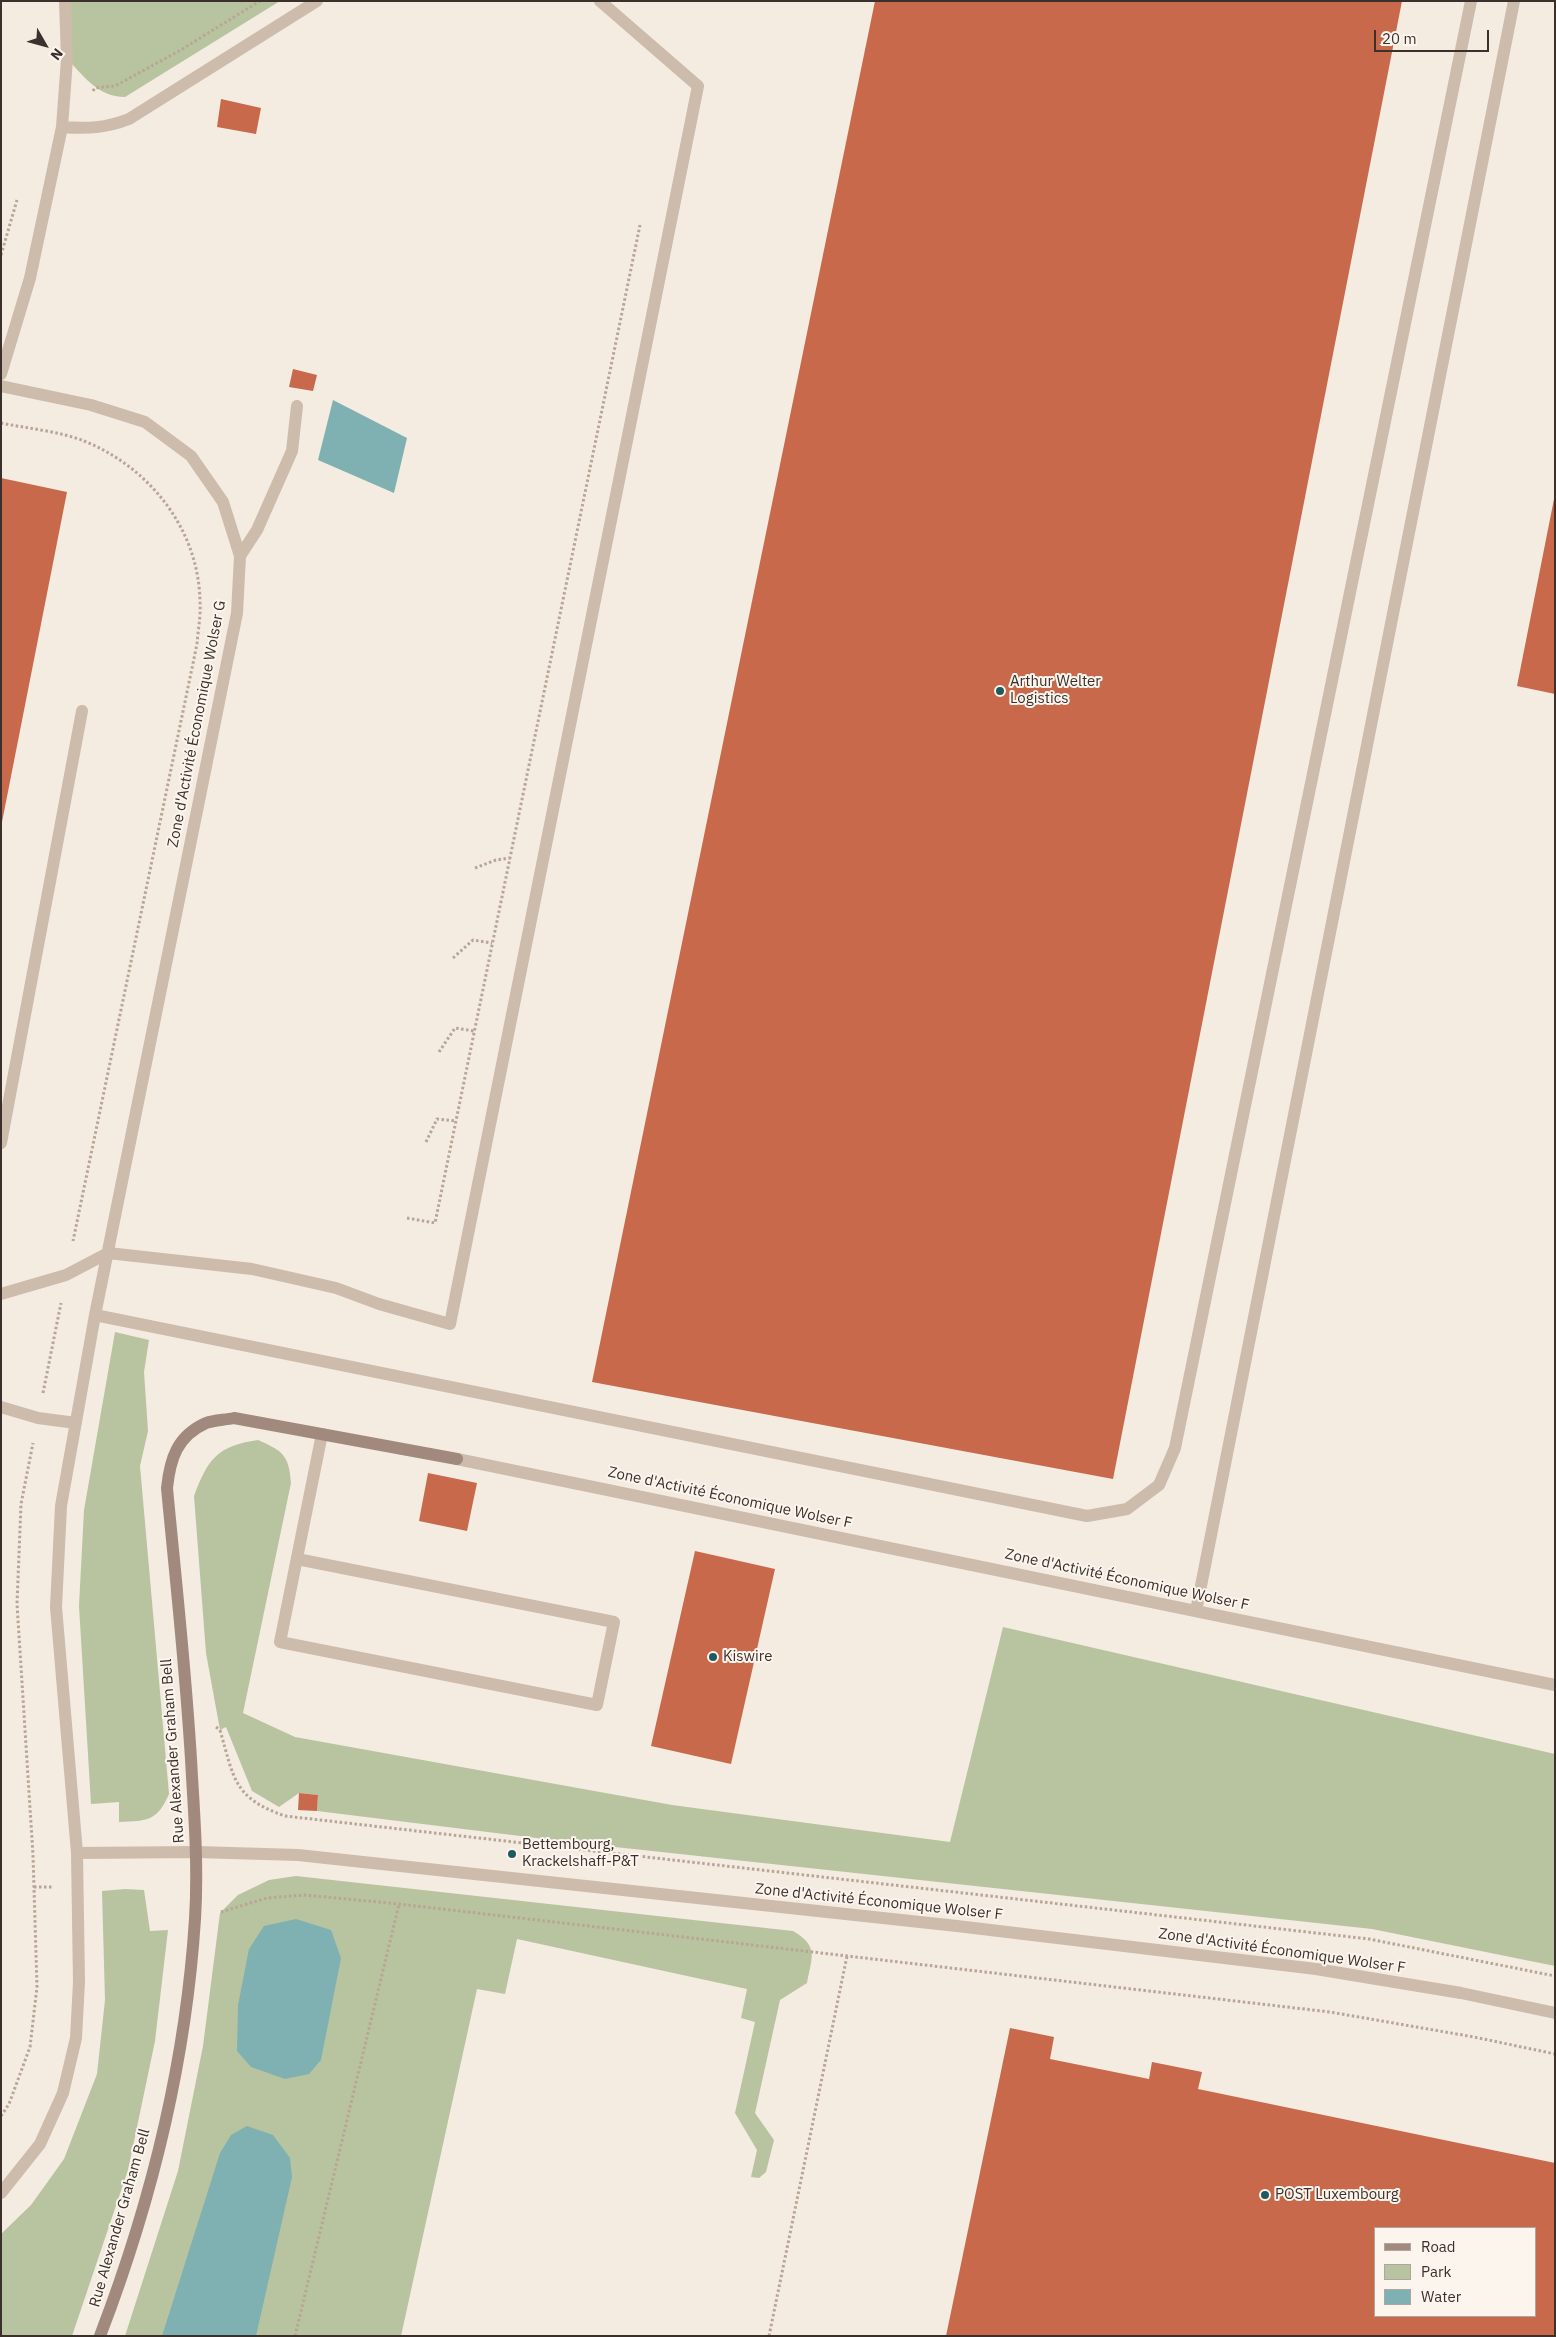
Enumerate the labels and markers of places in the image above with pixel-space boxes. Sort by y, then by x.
place label: Arthur Welter Logistics [1010,673,1101,708]
marker: Arthur Welter Logistics [994,685,1006,697]
place label: Kiswire [723,1648,772,1666]
marker: Kiswire [707,1651,719,1663]
place label: Bettembourg, Krackelshaff-P&T [522,1836,639,1871]
marker: Bettembourg, Krackelshaff-P&T [506,1848,518,1860]
place label: POST Luxembourg [1275,2186,1399,2204]
marker: POST Luxembourg [1259,2189,1271,2201]

